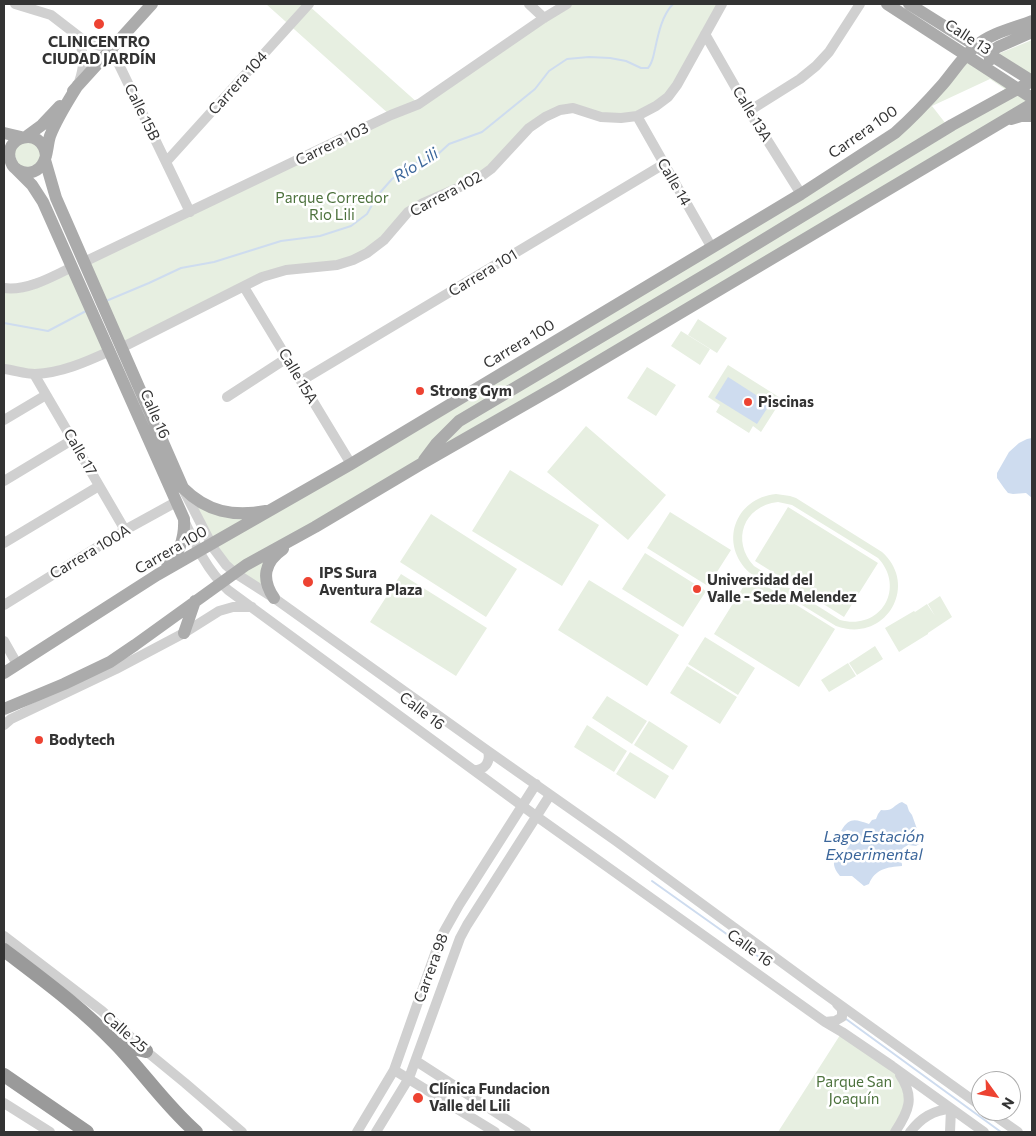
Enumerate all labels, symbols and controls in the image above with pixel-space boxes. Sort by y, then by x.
street label: Calle 13 [942,15,994,59]
marker: CLINICENTRO CIUDAD JARDÍN [92,17,106,31]
place label: CLINICENTRO CIUDAD JARDÍN [42,33,156,68]
street label: Carrera 104 [205,47,271,119]
street label: Calle 15B [120,81,164,143]
street label: Calle 13A [728,83,776,145]
street label: Carrera 100 [825,102,901,162]
street label: Carrera 103 [293,119,371,169]
water label: Río Lili [390,144,442,186]
street label: Calle 14 [653,155,695,209]
street label: Carrera 102 [407,168,485,220]
park label: Parque Corredor Rio Lili [275,189,389,224]
street label: Carrera 101 [445,245,521,301]
street label: Carrera 100 [480,316,558,372]
street label: Calle 15A [274,345,322,407]
place label: Strong Gym [430,382,512,400]
marker: Strong Gym [414,385,426,397]
street label: Calle 16 [136,387,174,441]
place label: Piscinas [758,393,814,411]
marker: Piscinas [742,396,754,408]
street label: Calle 17 [59,425,101,479]
street label: Carrera 100A [47,521,133,583]
street label: Carrera 100 [132,522,210,578]
place label: IPS Sura Aventura Plaza [319,564,423,599]
place label: Universidad del Valle - Sede Melendez [707,571,857,606]
marker: IPS Sura Aventura Plaza [301,575,315,589]
marker: Universidad del Valle - Sede Melendez [691,583,703,595]
street label: Calle 16 [396,688,448,734]
place label: Bodytech [49,731,115,749]
marker: Bodytech [33,734,45,746]
water label: Lago Estación Experimental [823,827,925,865]
street label: Calle 16 [724,925,776,971]
street label: Carrera 98 [410,931,452,1005]
street label: Calle 25 [99,1008,151,1056]
north arrow [971,1071,1021,1121]
park label: Parque San Joaquín [816,1073,892,1108]
place label: Clínica Fundacion Valle del Lili [429,1080,550,1115]
marker: Clínica Fundacion Valle del Lili [411,1091,425,1105]
text: N [998,1095,1018,1113]

